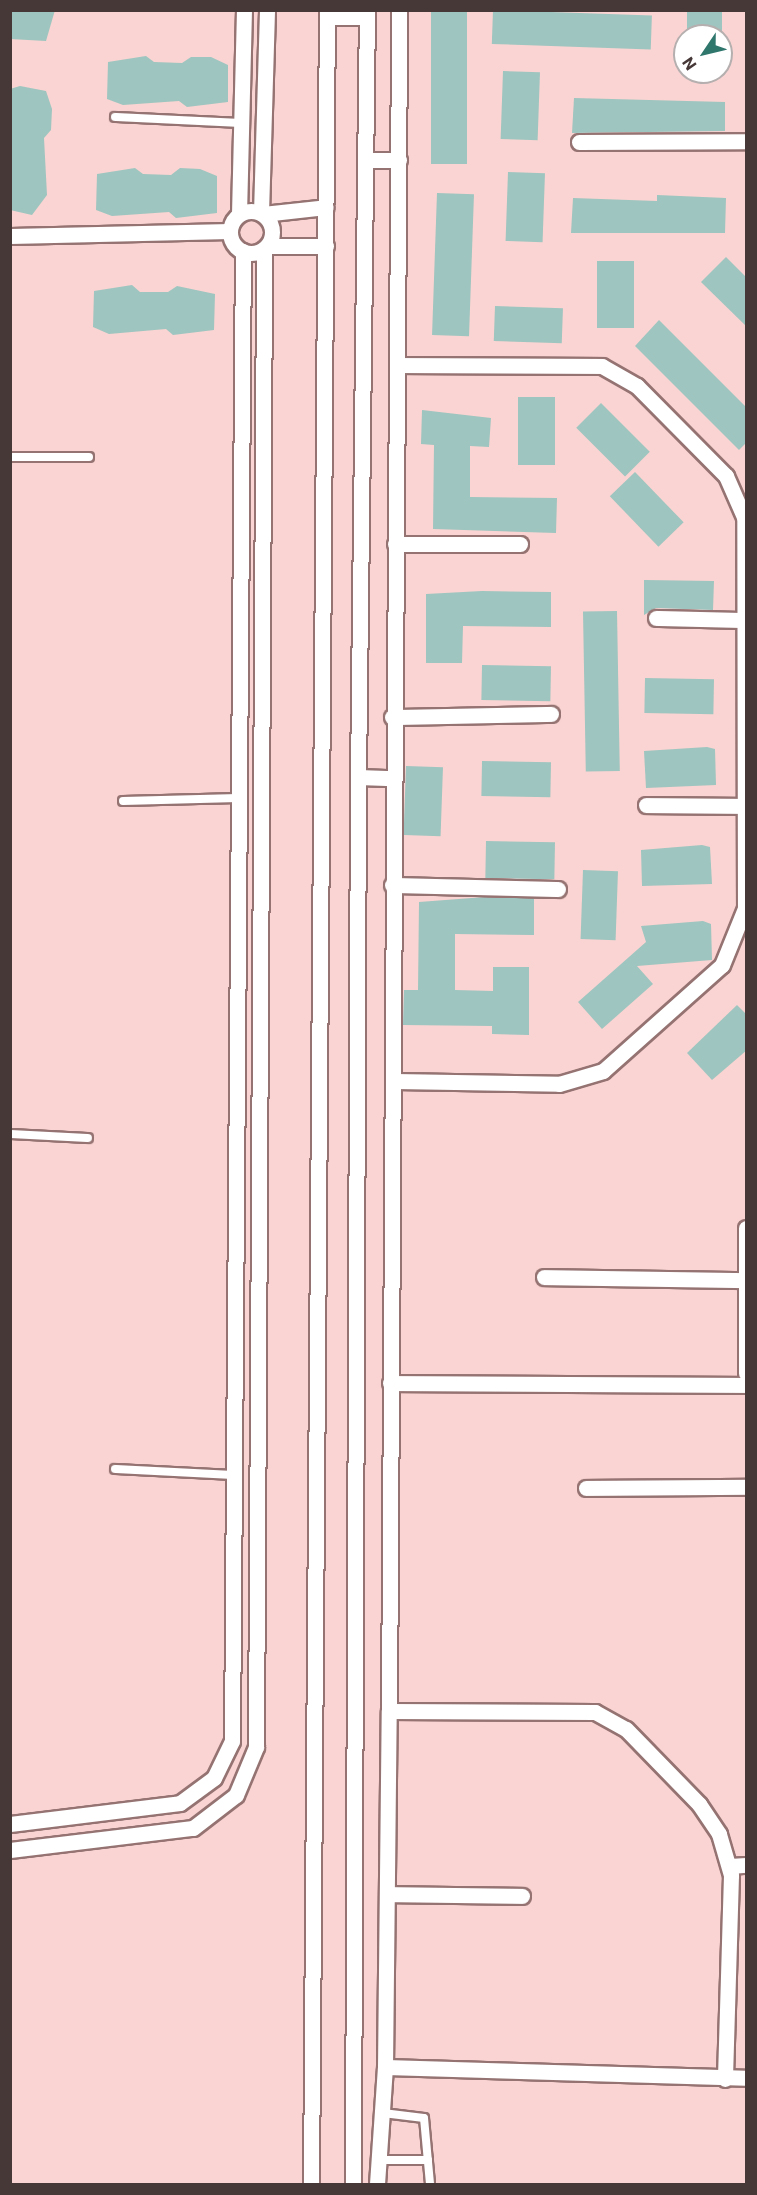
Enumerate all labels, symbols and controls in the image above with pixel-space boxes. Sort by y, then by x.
north arrow [673,24,733,84]
text: N [678,53,701,74]

